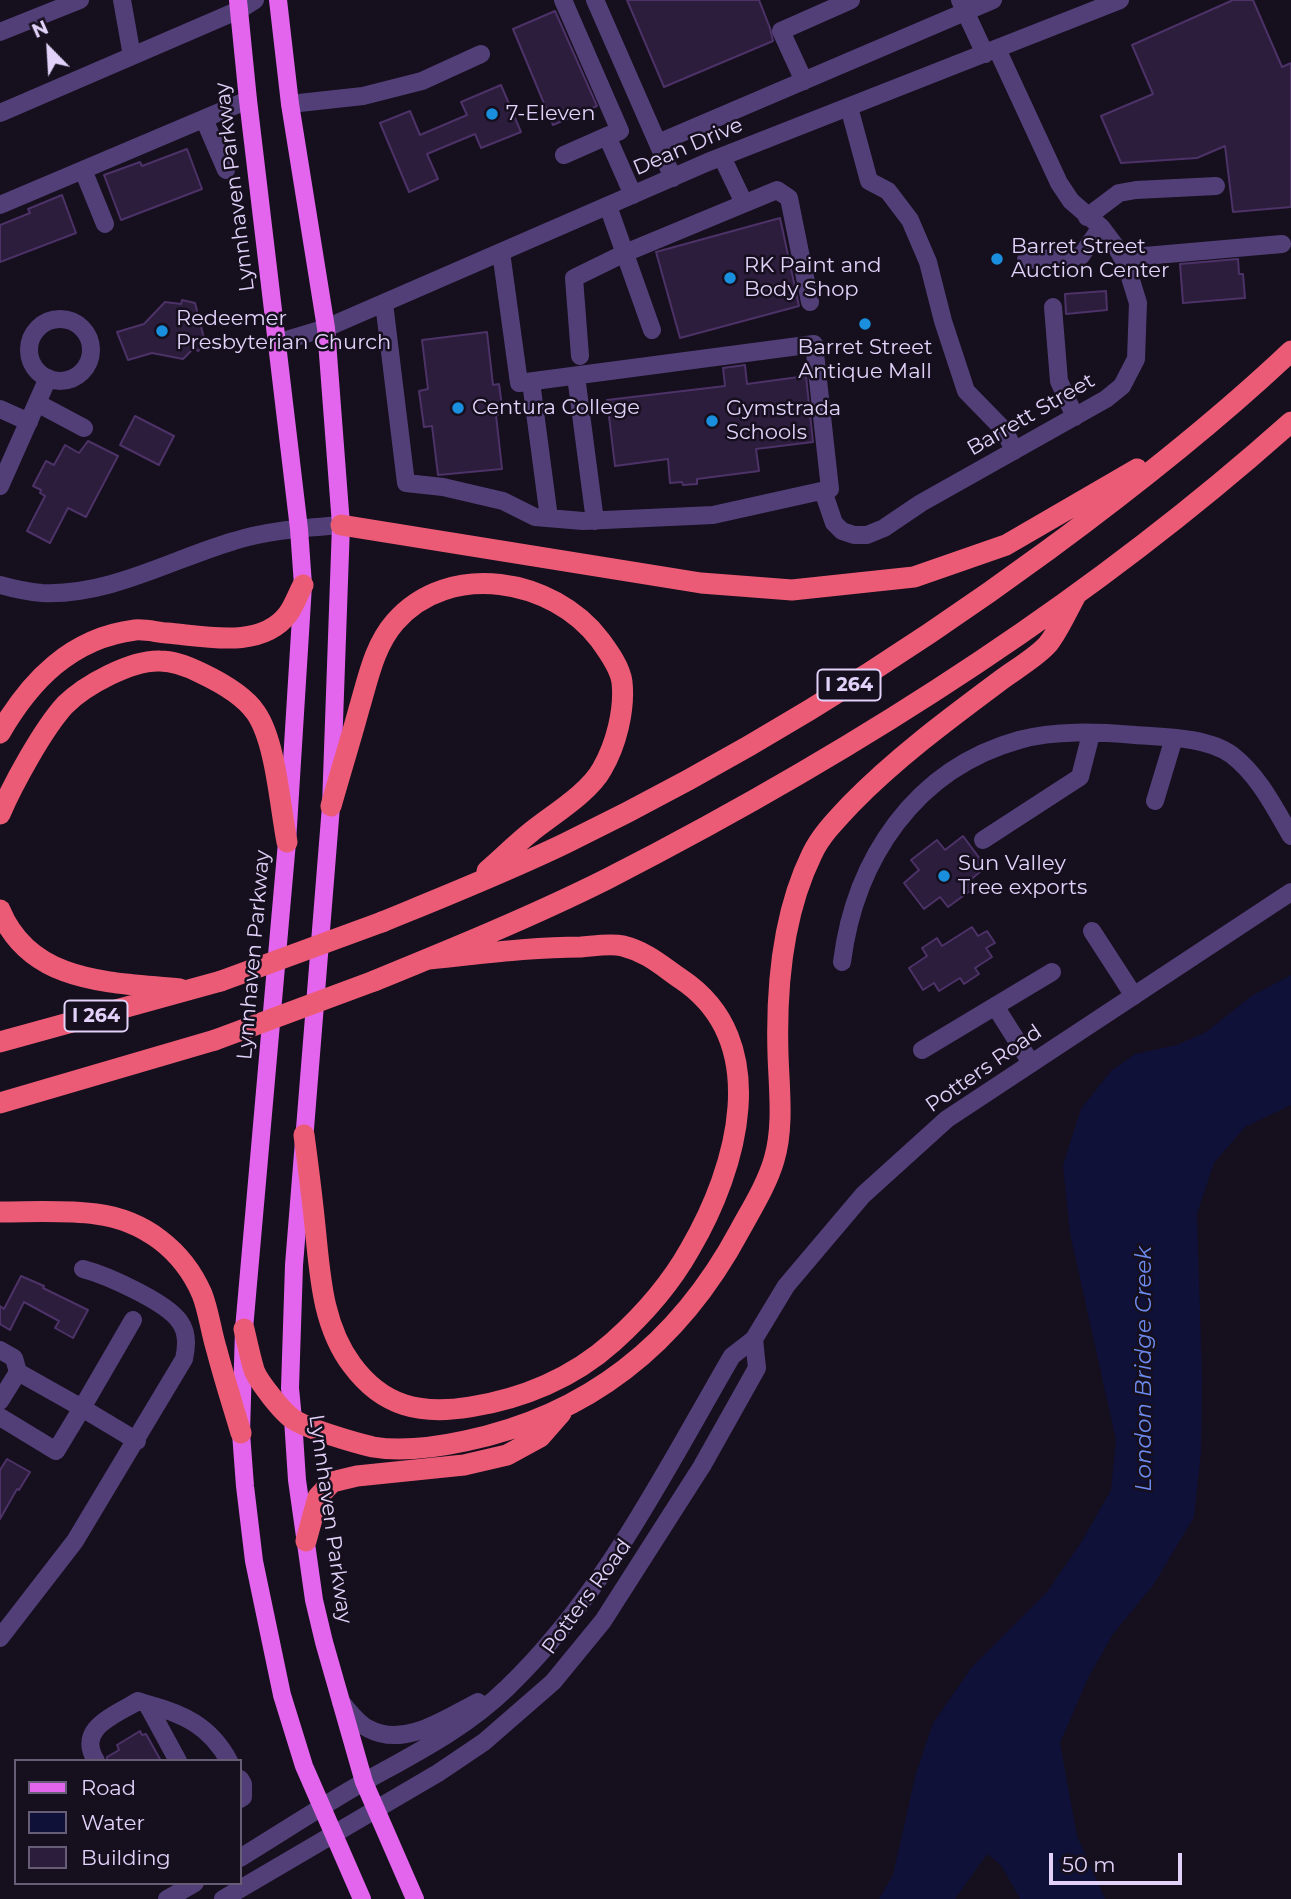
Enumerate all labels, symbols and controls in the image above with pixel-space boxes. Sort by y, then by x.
north arrow [14,14,84,84]
text: N [29,16,52,43]
street label: Lynnhaven Parkway [210,81,260,293]
place label: 7-Eleven [506,101,595,127]
marker: 7-Eleven [484,106,500,122]
street label: Dean Drive [629,113,747,181]
place label: Barret Street Auction Center [1011,234,1169,284]
marker: Barret Street Auction Center [989,251,1005,267]
place label: RK Paint and Body Shop [744,253,881,303]
marker: RK Paint and Body Shop [722,270,738,286]
place label: Redeemer Presbyterian Church [176,306,391,356]
marker: Barret Street Antique Mall [857,316,873,332]
marker: Redeemer Presbyterian Church [154,323,170,339]
place label: Barret Street Antique Mall [798,335,932,385]
street label: Barrett Street [963,368,1099,462]
place label: Centura College [472,395,640,421]
place label: Gymstrada Schools [726,396,841,446]
marker: Centura College [450,400,466,416]
marker: Gymstrada Schools [704,413,720,429]
road number: I 264 [818,670,880,700]
street label: Lynnhaven Parkway [232,849,276,1061]
place label: Sun Valley Tree exports [958,851,1087,901]
marker: Sun Valley Tree exports [936,868,952,884]
road number: I 264 [64,1000,128,1032]
street label: Potters Road [921,1020,1047,1118]
water label: London Bridge Creek [1130,1246,1158,1492]
street label: Lynnhaven Parkway [303,1413,357,1625]
street label: Potters Road [537,1535,637,1659]
legend [14,1759,242,1885]
text: Road [81,1775,136,1800]
text: Water [81,1810,145,1835]
scale bar [1053,1840,1186,1884]
text: Building [81,1845,171,1870]
text: 50 m [1062,1852,1116,1877]

